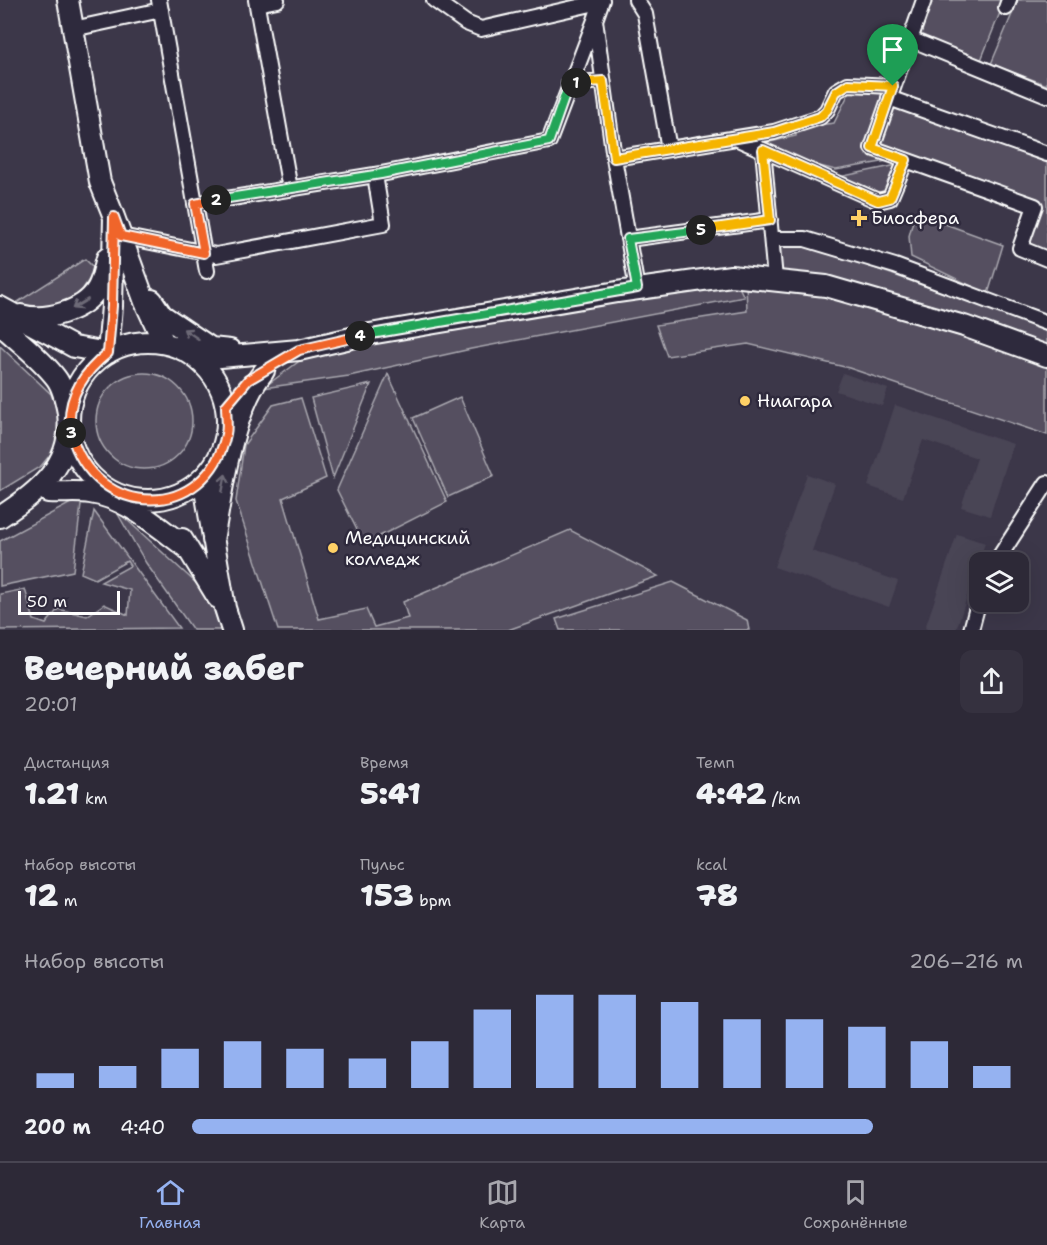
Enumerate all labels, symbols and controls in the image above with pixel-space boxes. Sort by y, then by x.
pin [867,24,918,86]
icon: arrive [876,33,909,66]
pin: 1 [561,68,591,98]
text: 1 [572,72,580,93]
pin: 2 [201,185,231,215]
text: 2 [210,189,222,210]
place label: Биосфера [871,206,959,230]
marker: Биосфера [852,211,866,225]
pin: 5 [686,215,716,245]
text: 5 [696,219,706,240]
one-way arrow [72,298,89,310]
pin: 4 [345,321,375,351]
text: 4 [354,325,366,346]
one-way arrow [182,328,199,341]
place label: Ниагара [757,389,832,413]
marker: Ниагара [738,394,752,408]
pin: 3 [56,418,86,448]
text: 3 [65,422,77,443]
one-way arrow [219,474,230,493]
place label: Медицинский колледж [345,526,470,571]
marker: Медицинский колледж [326,541,340,555]
map controls [969,552,1029,612]
button: layers [969,552,1029,612]
scale bar [18,588,120,616]
text: 50 m [27,591,67,612]
text: Вечерний забег [24,646,304,691]
button: share [960,650,1023,713]
text: 20:01 [24,691,78,717]
text: Дистанция [24,752,110,773]
text: Время [360,752,409,773]
text: Темп [696,752,735,773]
text: 1.21 [24,773,79,814]
text: 5:41 [360,773,421,814]
text: 4:42 [696,773,766,814]
text: km [79,788,108,809]
text: /km [766,788,800,809]
text: Набор высоты [24,854,136,875]
text: Пульс [360,854,405,875]
text: kcal [696,854,727,875]
text: 12 [24,875,58,916]
text: 153 [360,875,414,916]
text: 78 [696,875,738,916]
text: m [58,890,77,911]
text: bpm [414,890,451,911]
text: Набор высоты [24,948,164,974]
text: 206–216 m [909,948,1023,974]
text: 200 m [24,1114,91,1140]
text: 4:40 [120,1114,165,1140]
tab: Главная [139,1176,201,1233]
tab: Карта [479,1176,525,1233]
tab: Сохранённые [803,1176,908,1233]

